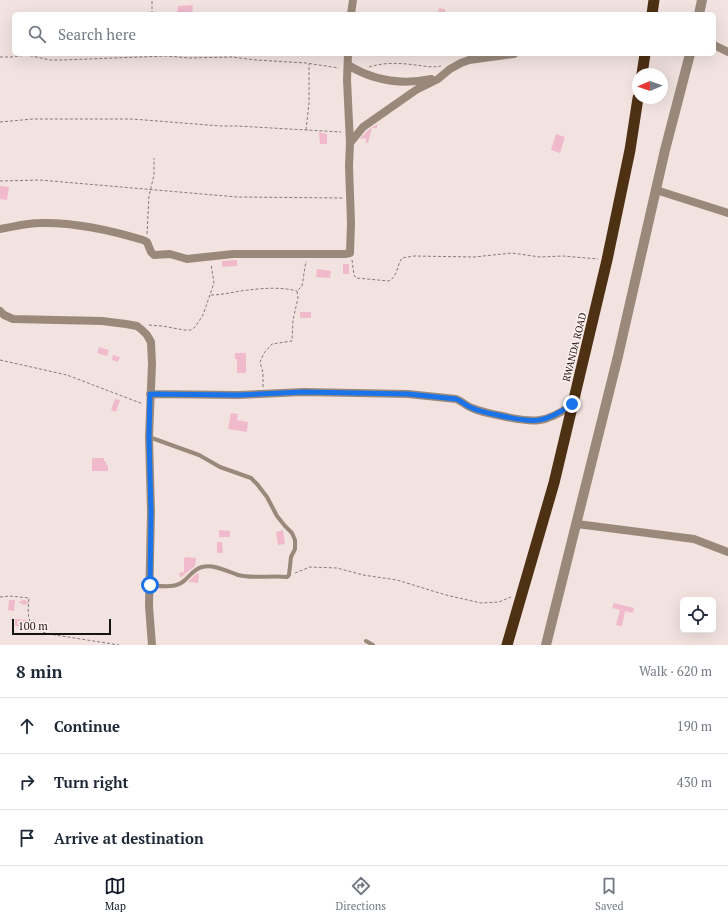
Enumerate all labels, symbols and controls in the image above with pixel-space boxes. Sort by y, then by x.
search box [12,12,716,56]
icon: search [26,23,48,45]
text: Search here [58,24,136,44]
north arrow [632,68,668,104]
street label: RWANDA ROAD [560,311,589,383]
route end [563,395,581,413]
route start [141,576,159,594]
map controls [680,597,716,633]
button: locate [680,597,716,633]
scale bar [12,617,111,636]
text: 100 m [18,619,48,633]
text: 8 min [16,660,63,683]
text: Walk · 620 m [639,662,712,680]
icon: ahead [16,715,38,737]
text: Continue [54,716,120,736]
text: 190 m [677,717,712,735]
icon: right [16,771,38,793]
text: Turn right [54,772,129,792]
text: 430 m [677,773,712,791]
icon: arrive [16,827,38,849]
text: Arrive at destination [54,828,204,848]
tab: Map [104,875,126,913]
tab: Directions [335,875,386,913]
tab: Saved [595,875,624,913]

